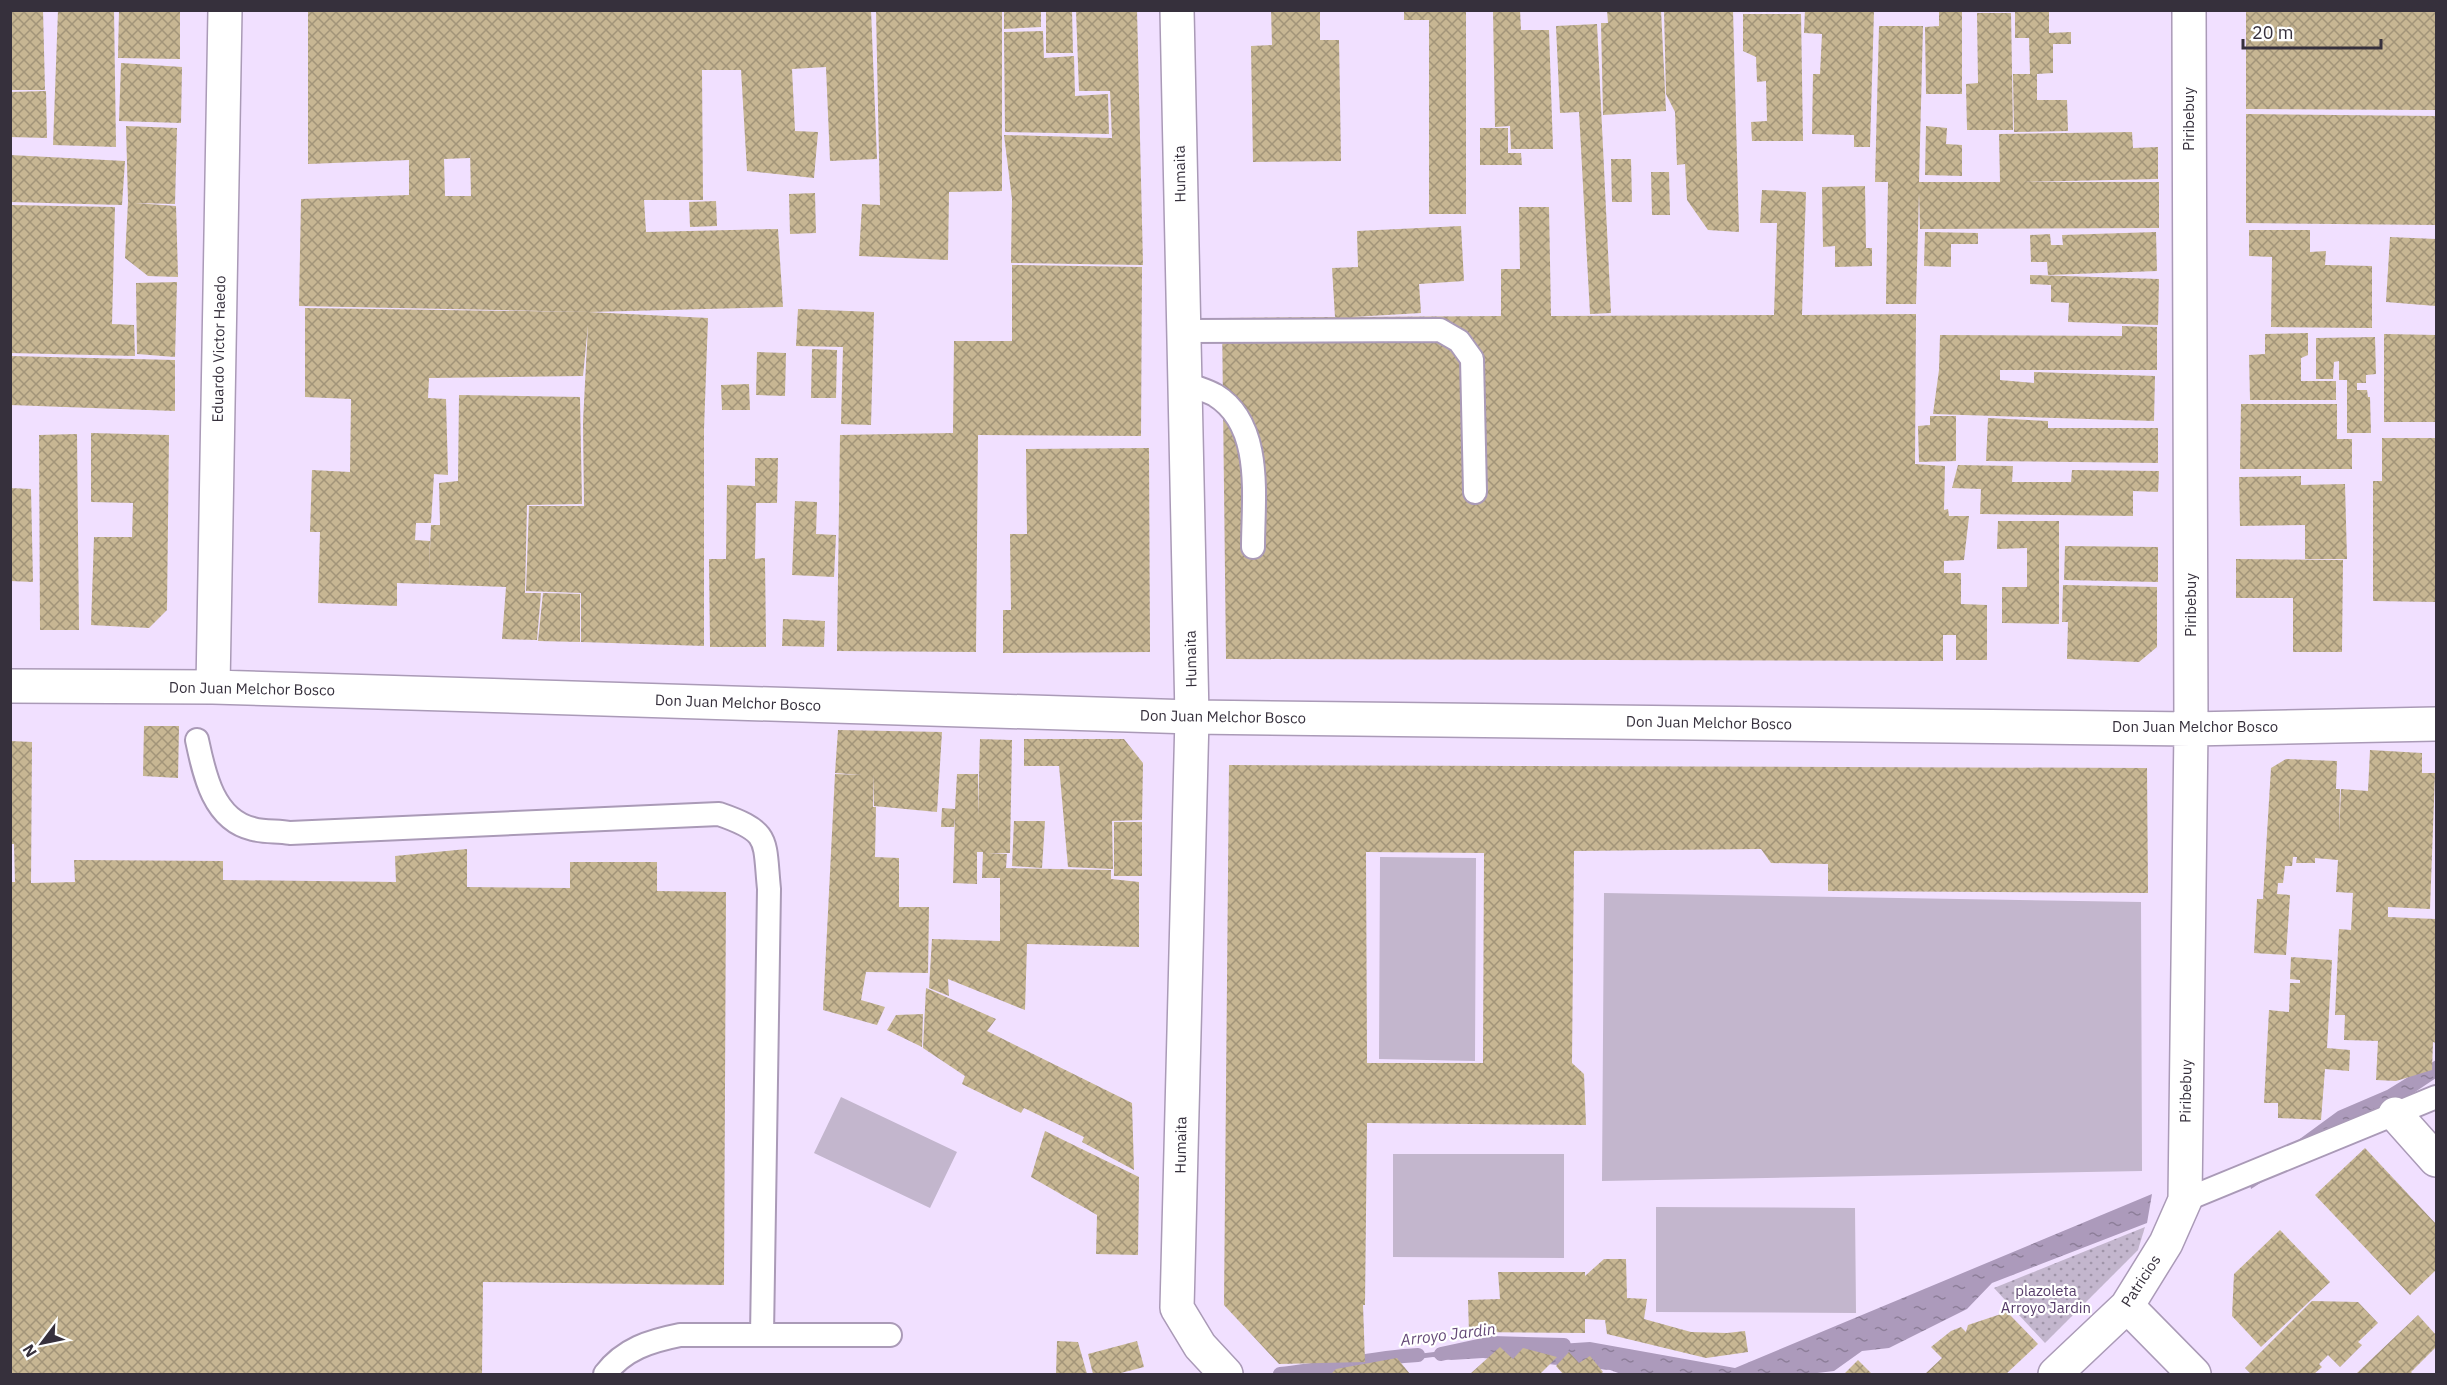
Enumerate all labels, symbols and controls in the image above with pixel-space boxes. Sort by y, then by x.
scale bar [2243,12,2381,50]
text: 20 m [2252,21,2294,44]
street label: Piribebuy [2179,87,2198,151]
street label: Humaita [1170,145,1189,203]
street label: Eduardo Victor Haedo [208,275,229,423]
street label: Piribebuy [2181,573,2200,637]
street label: Humaita [1181,630,1200,688]
street label: Don Juan Melchor Bosco [169,678,335,699]
street label: Don Juan Melchor Bosco [655,690,821,715]
street label: Don Juan Melchor Bosco [1140,706,1306,727]
street label: Don Juan Melchor Bosco [1626,712,1792,733]
street label: Don Juan Melchor Bosco [2112,717,2278,736]
street label: Piribebuy [2175,1058,2196,1123]
street label: Humaita [1171,1116,1190,1174]
street label: Patricios [2117,1251,2164,1310]
park label: plazoleta Arroyo Jardin [2001,1281,2091,1317]
north arrow [12,1313,72,1373]
water label: Arroyo Jardin [1398,1318,1497,1350]
text: N [18,1341,41,1361]

